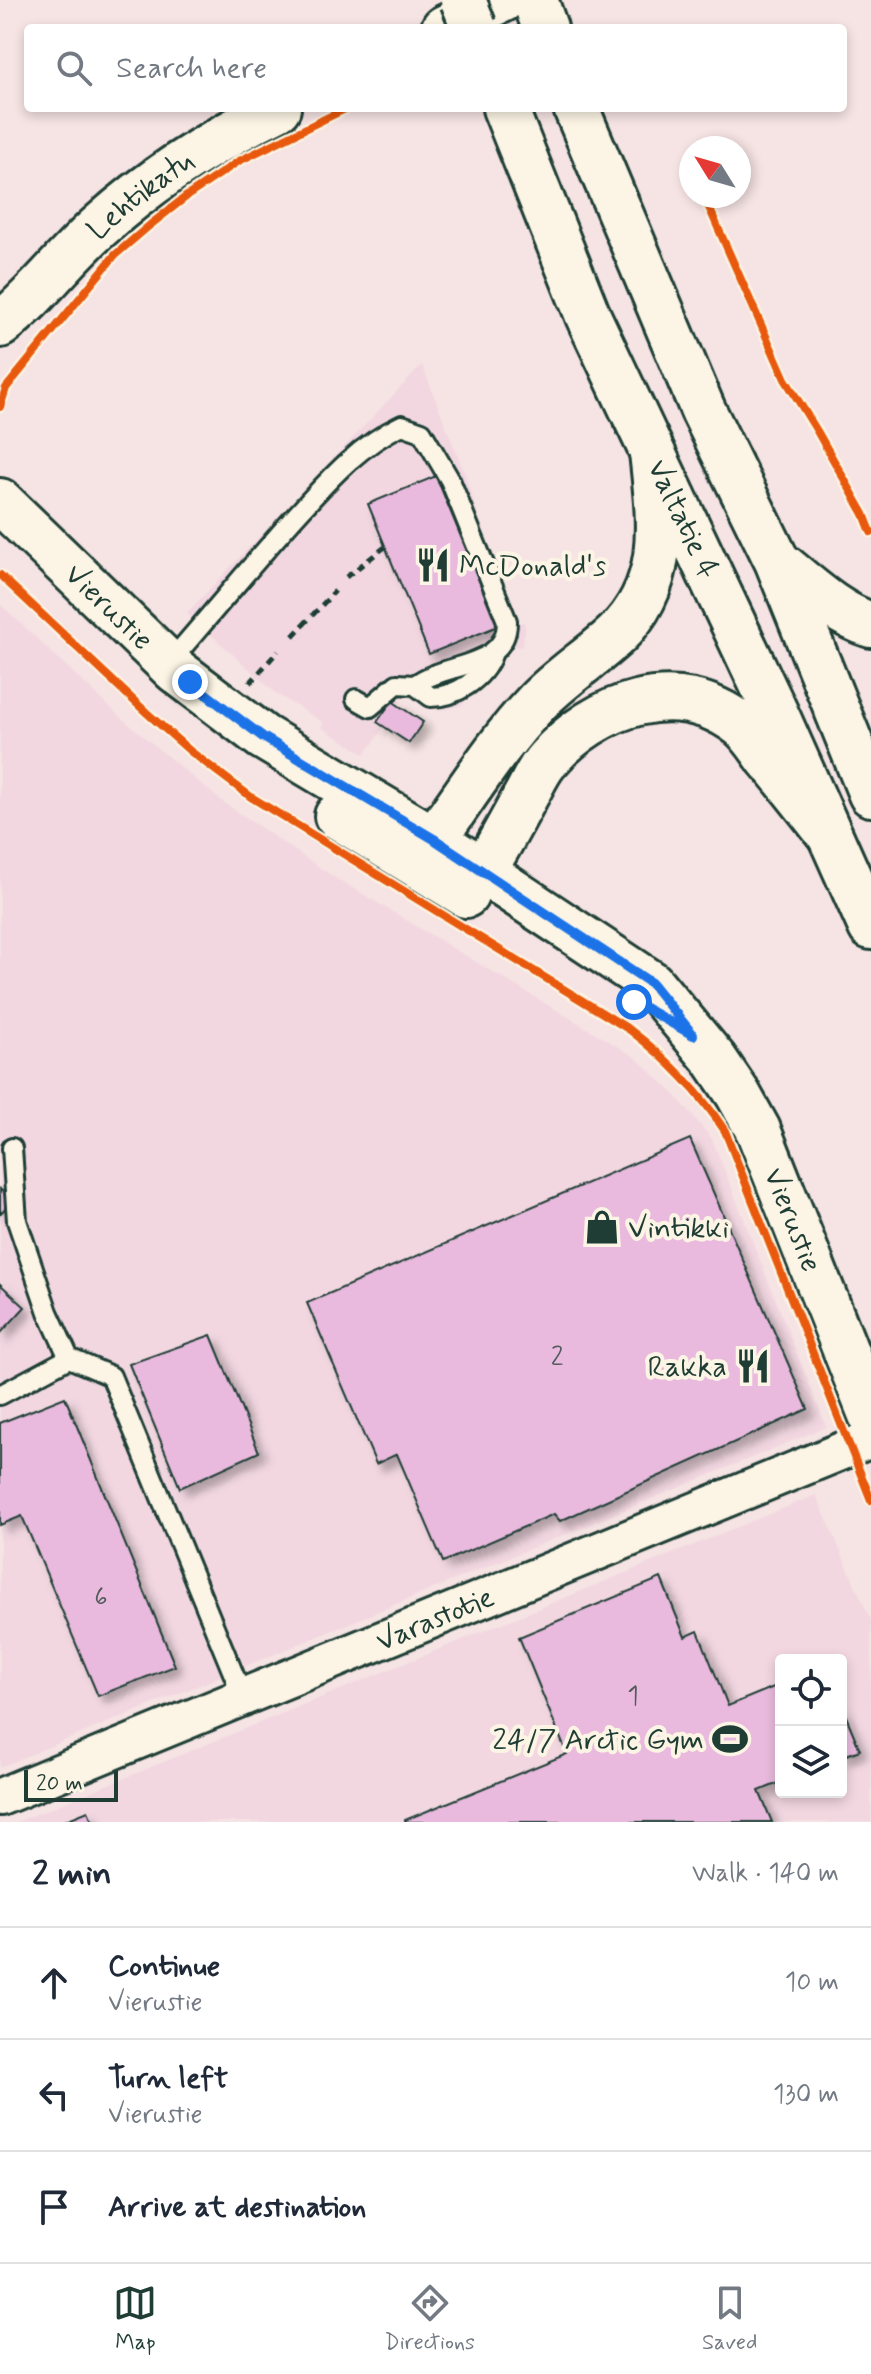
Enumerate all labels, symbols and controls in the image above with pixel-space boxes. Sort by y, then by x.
search box [24,24,847,112]
icon: search [52,46,96,90]
text: Search here [116,49,267,88]
north arrow [679,136,751,208]
street label: Lehtikatu [79,142,202,249]
street label: Valtatie 4 [637,453,727,585]
restaurant icon: McDonald's [414,546,452,584]
place label: McDonald's [459,547,606,586]
street label: Vierustie [55,556,161,660]
route end [172,664,208,700]
route start [616,984,652,1020]
street label: Vierustie [754,1162,830,1278]
shop icon: Vintikki [583,1208,621,1246]
place label: Vintikki [628,1209,729,1248]
house number: 2 [551,1341,564,1375]
restaurant icon: Rakka [734,1347,772,1385]
place label: Rakka [648,1348,727,1387]
street label: Varastotie [370,1578,500,1661]
house number: 6 [94,1581,108,1615]
map controls [775,1654,847,1798]
button: locate [775,1654,847,1726]
house number: 1 [627,1680,639,1714]
sports icon: 24/7 Arctic Gym [711,1720,749,1758]
place label: 24/7 Arctic Gym [492,1721,704,1760]
button: layers [775,1726,847,1798]
scale bar [24,1766,118,1802]
text: 20 m [36,1770,83,1798]
text: 2 min [32,1852,112,1897]
text: Walk · 140 m [692,1857,839,1891]
text: Continue [108,1947,220,1986]
icon: ahead [32,1961,76,2005]
text: 10 m [785,1966,839,2000]
text: Vierustie [108,1986,203,2020]
text: Turn left [108,2059,228,2098]
icon: left [32,2073,76,2117]
text: 130 m [773,2078,839,2112]
text: Vierustie [108,2098,203,2132]
icon: arrive [32,2185,76,2229]
text: Arrive at destination [108,2188,366,2227]
tab: Map [113,2281,157,2357]
tab: Directions [384,2281,475,2357]
tab: Saved [702,2281,757,2357]

